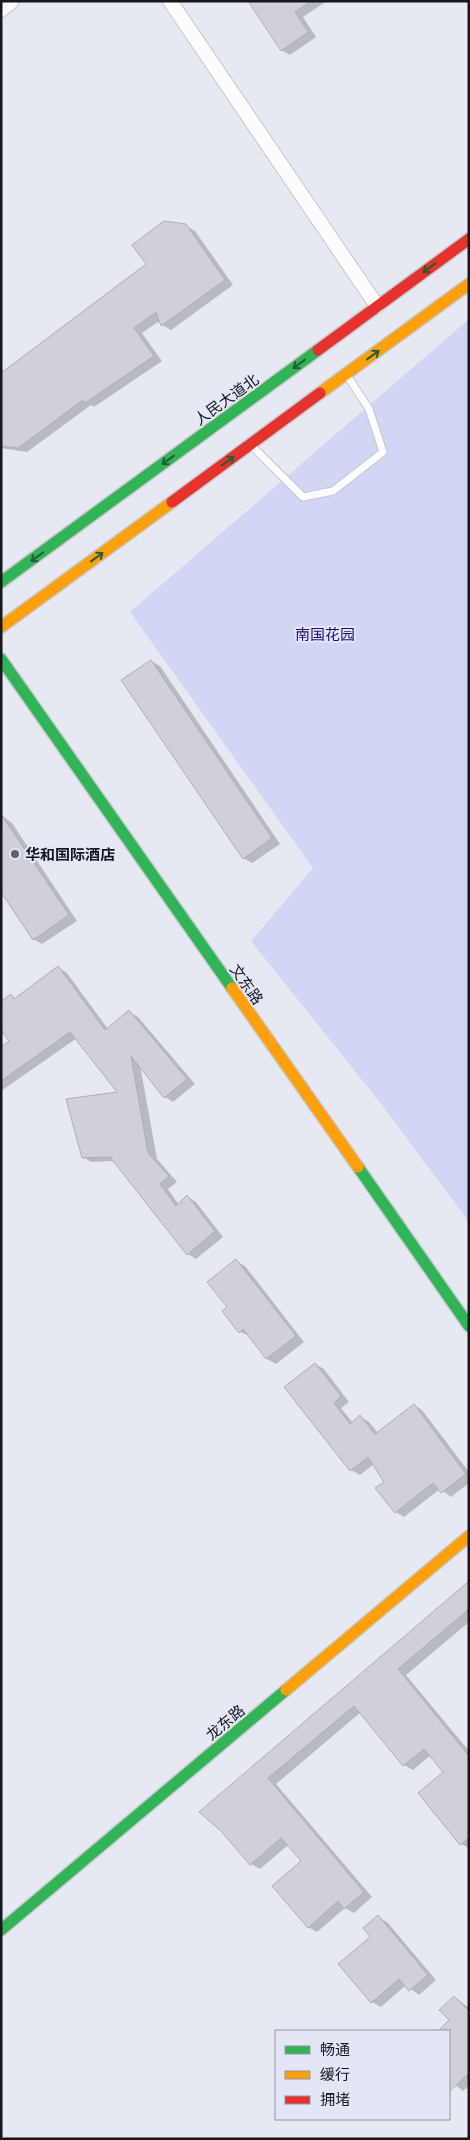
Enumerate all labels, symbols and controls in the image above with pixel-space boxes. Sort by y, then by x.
one-way arrow [423,263,437,273]
one-way arrow [366,349,379,360]
one-way arrow [292,359,306,369]
street label: 人民大道北 [190,369,262,429]
one-way arrow [161,455,175,466]
one-way arrow [221,456,235,466]
one-way arrow [31,551,44,562]
one-way arrow [90,552,104,562]
park label: 南国花园 [295,624,355,644]
place label: 华和国际酒店 [25,844,115,864]
marker: 华和国际酒店 [9,848,21,860]
street label: 文东路 [226,960,268,1008]
street label: 龙东路 [201,1700,249,1744]
legend [275,2030,450,2120]
text: 畅通 [320,2039,350,2059]
text: 缓行 [320,2064,350,2084]
text: 拥堵 [320,2089,350,2109]

